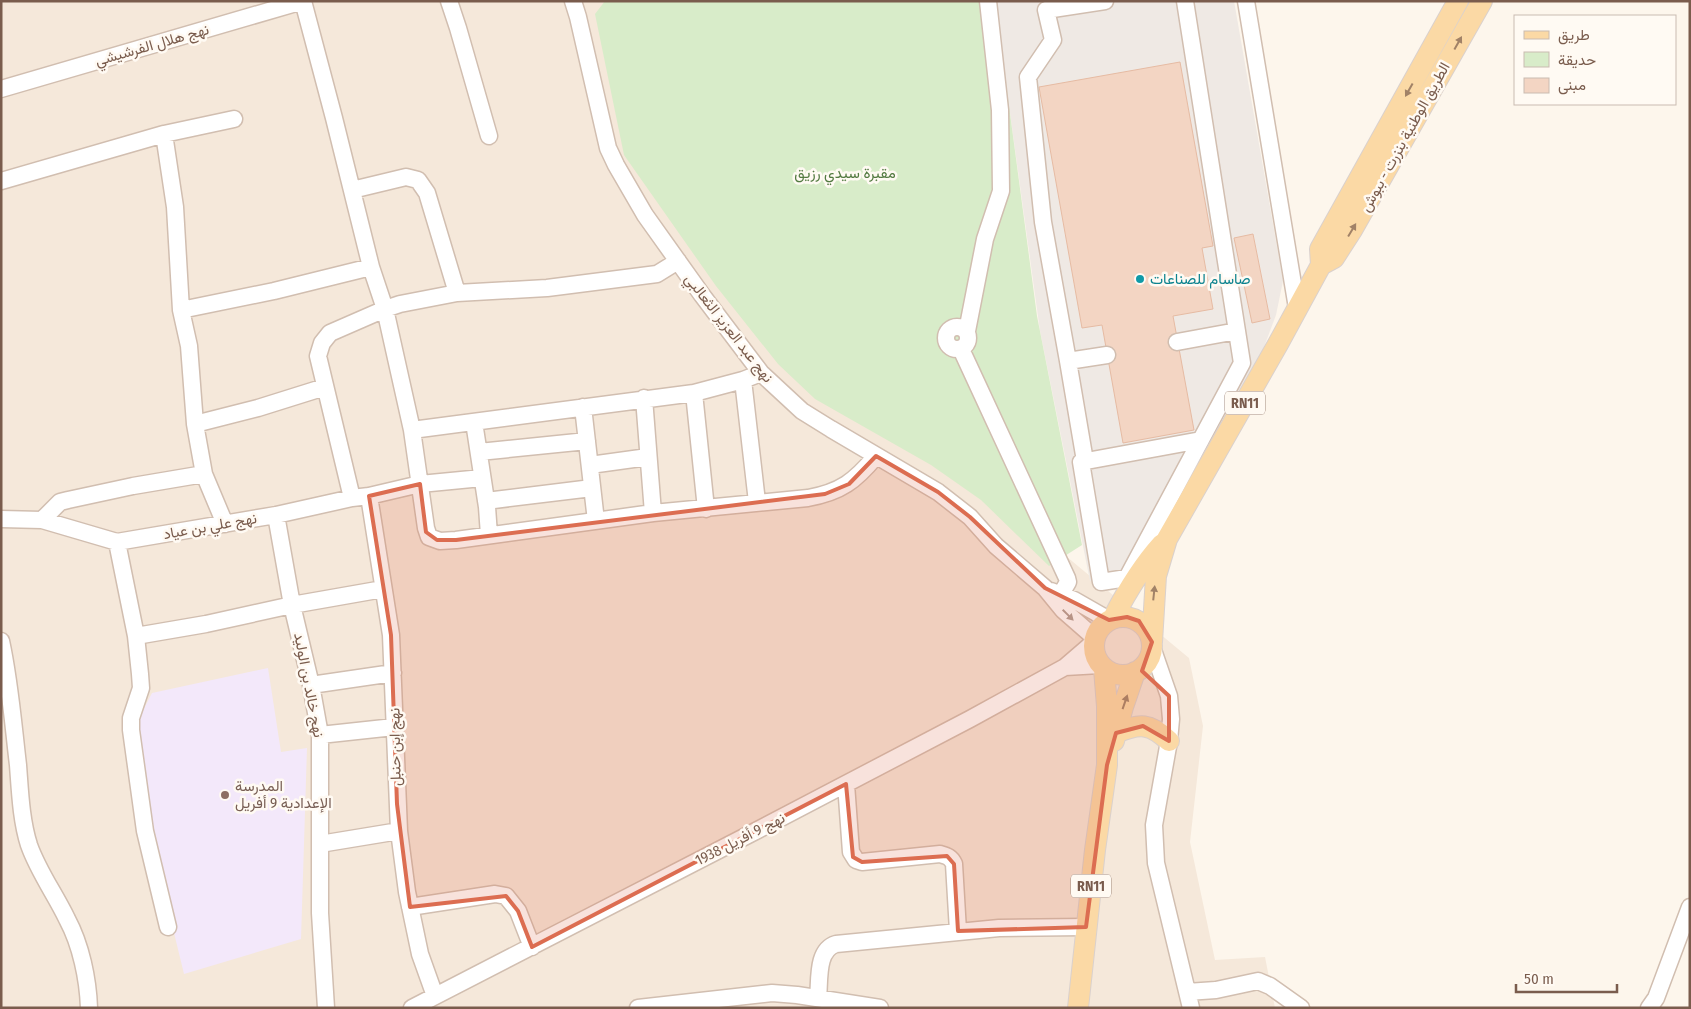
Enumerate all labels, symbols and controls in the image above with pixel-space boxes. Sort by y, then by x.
legend [1514,15,1676,105]
street label: نهج هلال الفرشيشي [93,20,212,74]
text: طريق [1558,26,1590,45]
one-way arrow [1453,36,1462,50]
text: حديقة [1558,51,1596,69]
street label: الطريق الوطنية بنزرت - ببوش [1356,59,1455,215]
text: مبنى [1558,76,1586,95]
one-way arrow [1404,83,1413,96]
park label: مقبرة سيدي رزيق [794,164,896,186]
one-way arrow [1347,224,1356,237]
street label: نهج عبد العزيز الثعالبي [678,270,777,388]
place label: صاسام للصناعات [1150,270,1251,289]
marker: صاسام للصناعات [1134,273,1146,285]
road number: RN11 [1225,392,1265,414]
street label: نهج علي بن عياد [162,509,259,547]
one-way arrow [1150,585,1158,601]
one-way arrow [1062,609,1074,621]
street label: نهج خالد بن الوليد [288,631,328,739]
one-way arrow [1122,694,1129,709]
street label: نهج إبن حنبل [385,708,407,786]
place label: المدرسة الإعدادية 9 أفريل [235,777,332,813]
marker: المدرسة الإعدادية 9 أفريل [219,789,231,801]
street label: نهج 9 أفريل 1938 [692,809,789,871]
road number: RN11 [1071,874,1111,898]
scale bar [1516,962,1617,994]
text: 50 m [1524,970,1554,988]

